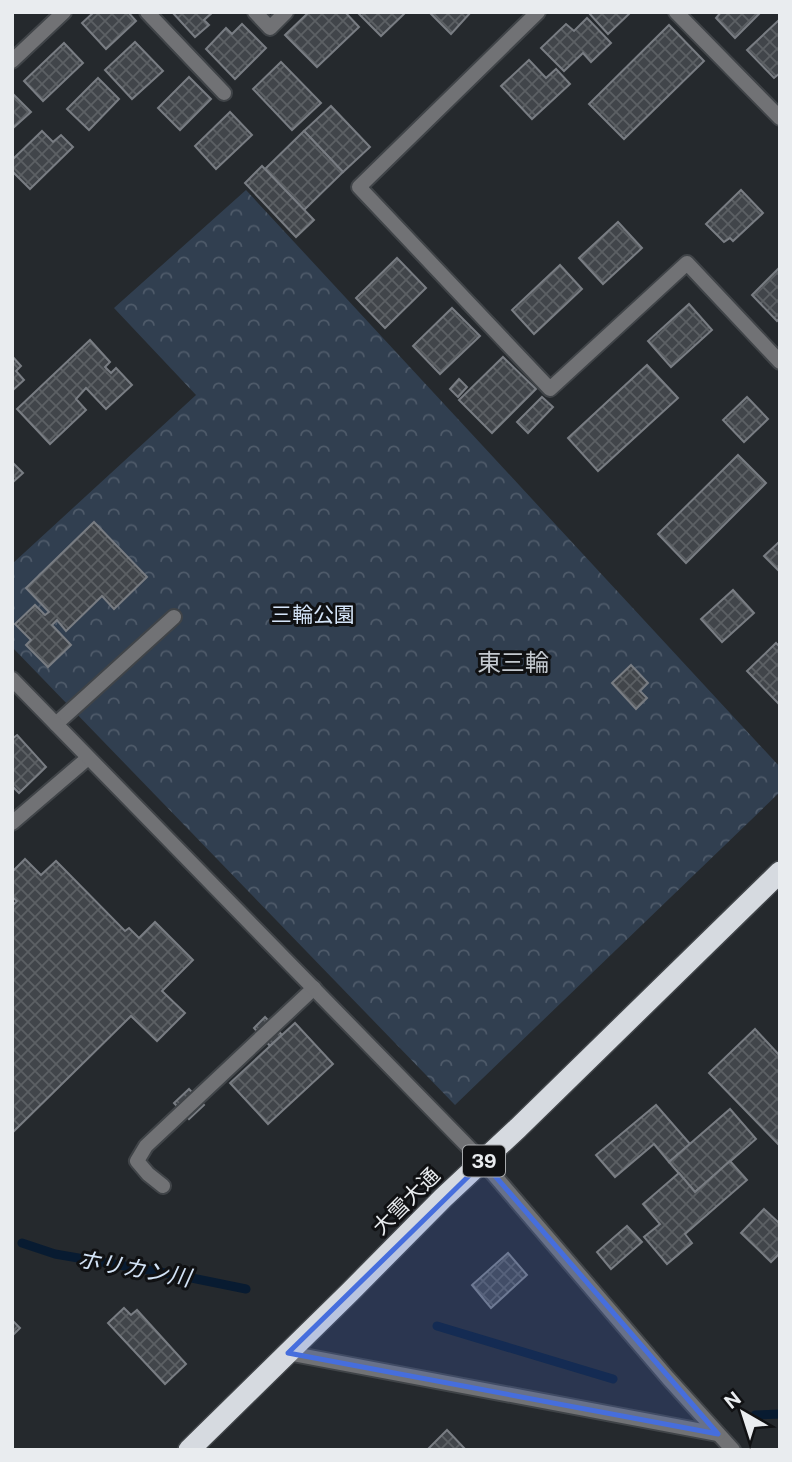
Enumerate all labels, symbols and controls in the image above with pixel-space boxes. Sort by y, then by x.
park label: 三輪公園 [271,602,355,627]
district label: 東三輪 [477,648,549,676]
road number: 39 [463,1146,505,1176]
street label: 大雪大通 [367,1162,445,1240]
water label: ホリカン川 [75,1245,196,1292]
north arrow [708,1378,778,1448]
text: N [720,1387,745,1413]

